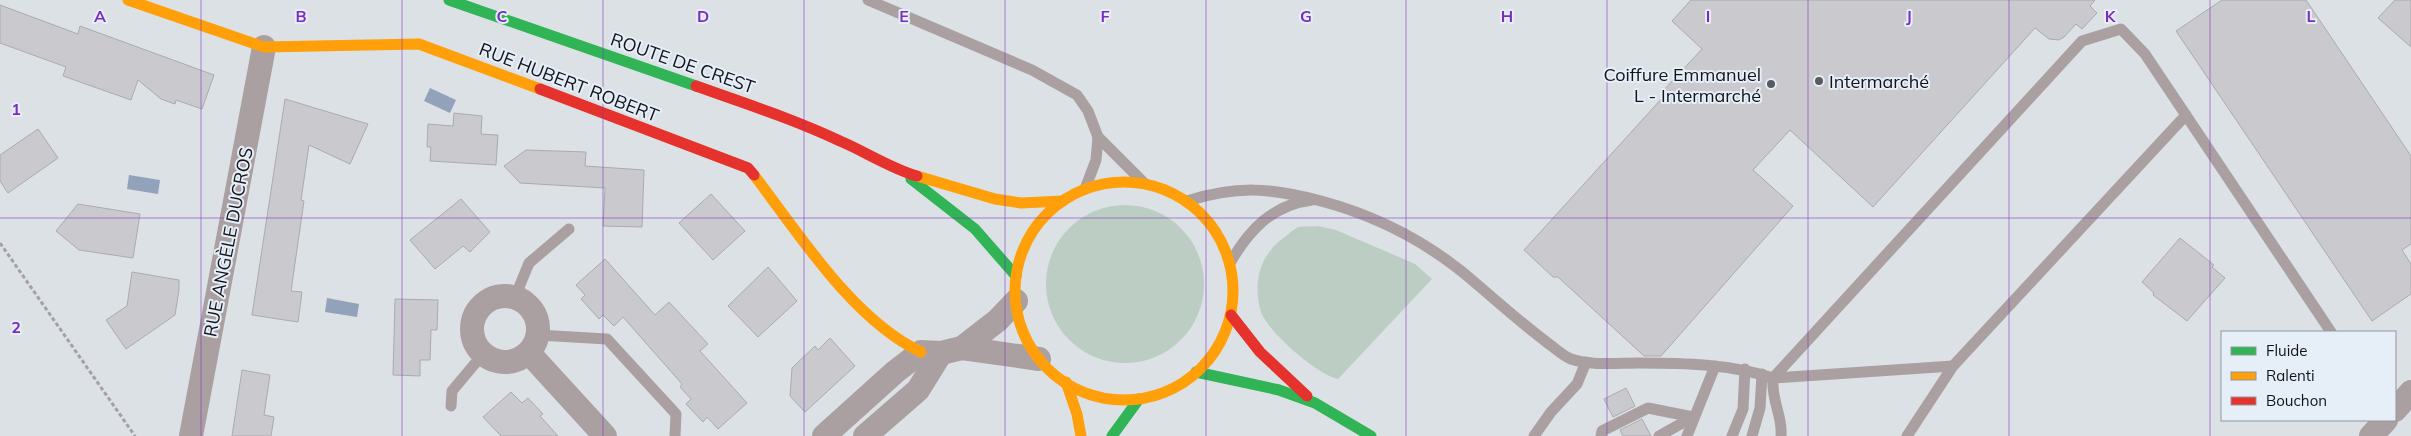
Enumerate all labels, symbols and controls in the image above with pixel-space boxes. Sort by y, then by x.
text: A [94,6,106,26]
text: B [295,6,307,26]
text: C [497,6,508,26]
text: D [697,6,709,26]
text: E [899,6,909,26]
text: F [1100,6,1110,26]
text: G [1300,6,1312,26]
text: H [1501,6,1513,26]
text: I [1706,6,1710,26]
text: J [1906,6,1912,26]
text: K [2105,6,2117,26]
text: L [2307,6,2316,26]
street label: ROUTE DE CREST [608,28,758,99]
street label: RUE HUBERT ROBERT [476,37,662,127]
place label: Coiffure Emmanuel L - Intermarché [1604,63,1761,107]
place label: Intermarché [1829,70,1929,93]
marker: Intermarché [1813,75,1825,87]
marker: Coiffure Emmanuel L - Intermarché [1765,78,1777,90]
text: 1 [11,99,21,119]
street label: RUE ANGÈLE DUCROS [198,145,258,339]
text: 2 [11,317,21,337]
legend [2221,331,2396,421]
text: Fluide [2266,341,2307,360]
text: Ralenti [2266,366,2315,385]
text: Bouchon [2266,391,2327,410]

